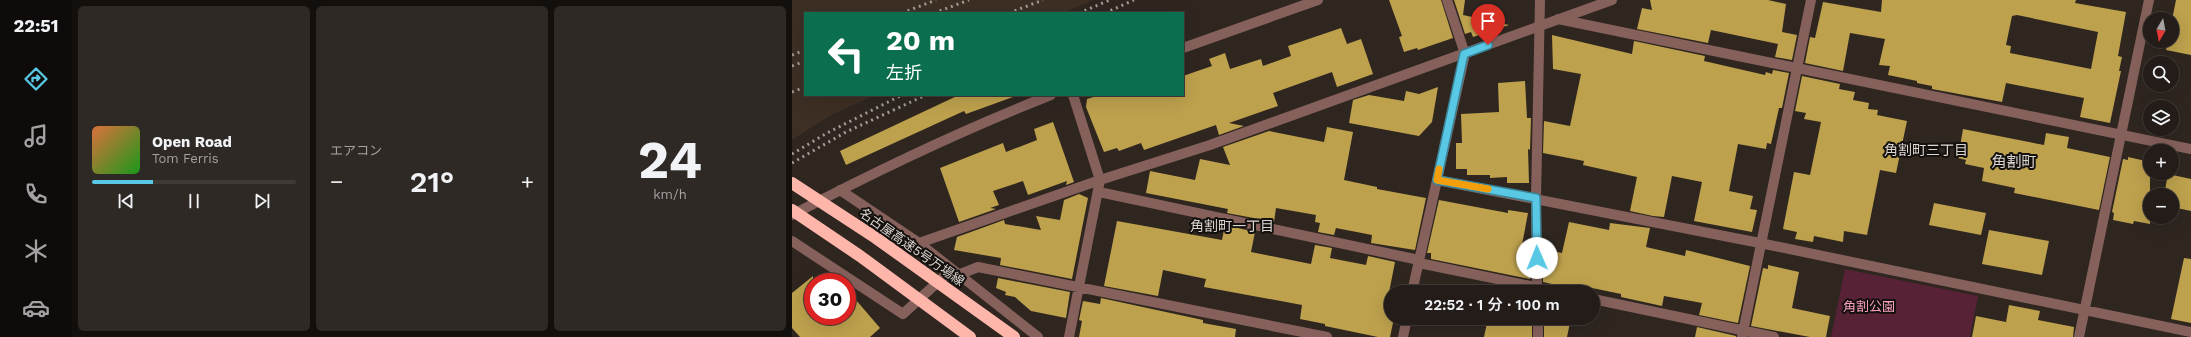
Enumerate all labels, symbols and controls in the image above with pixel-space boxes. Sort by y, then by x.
pin [1471,4,1505,45]
icon: arrive [1477,10,1499,32]
north arrow [2143,12,2179,48]
map controls [2143,12,2179,224]
text: 22:51 [13,15,59,36]
text: 20 m [886,24,955,57]
icon: left [820,28,872,80]
button: search [2143,56,2179,92]
text: 左折 [886,62,922,83]
icon: directions [22,65,50,93]
button: layers [2143,100,2179,136]
icon: music [22,122,50,150]
text: 24 [638,130,702,191]
text: Open Road [152,133,232,151]
district label: 角割町三丁目 [1884,142,1968,158]
text: エアコン [330,143,382,158]
button: + [2143,144,2179,180]
text: Tom Ferris [152,151,219,166]
district label: 角割町 [1991,153,2037,171]
text: 21° [410,164,454,199]
text: − [330,169,343,194]
text: + [521,169,534,194]
icon: phone [22,180,50,208]
text: km/h [653,187,687,202]
button: − [2143,188,2179,224]
icon: previous [115,190,137,212]
icon: pause [183,190,205,212]
icon: next [251,190,273,212]
street label: 名古屋高速5号万場線 [857,205,967,289]
district label: 角割町一丁目 [1190,218,1274,234]
icon: climate [22,237,50,265]
position arrow [1516,237,1558,279]
speed limit sign: 30 [804,273,856,325]
icon: car [22,294,50,322]
text: 22:52 · 1 分 · 100 m [1424,296,1560,314]
park label: 角割公園 [1843,299,1895,314]

